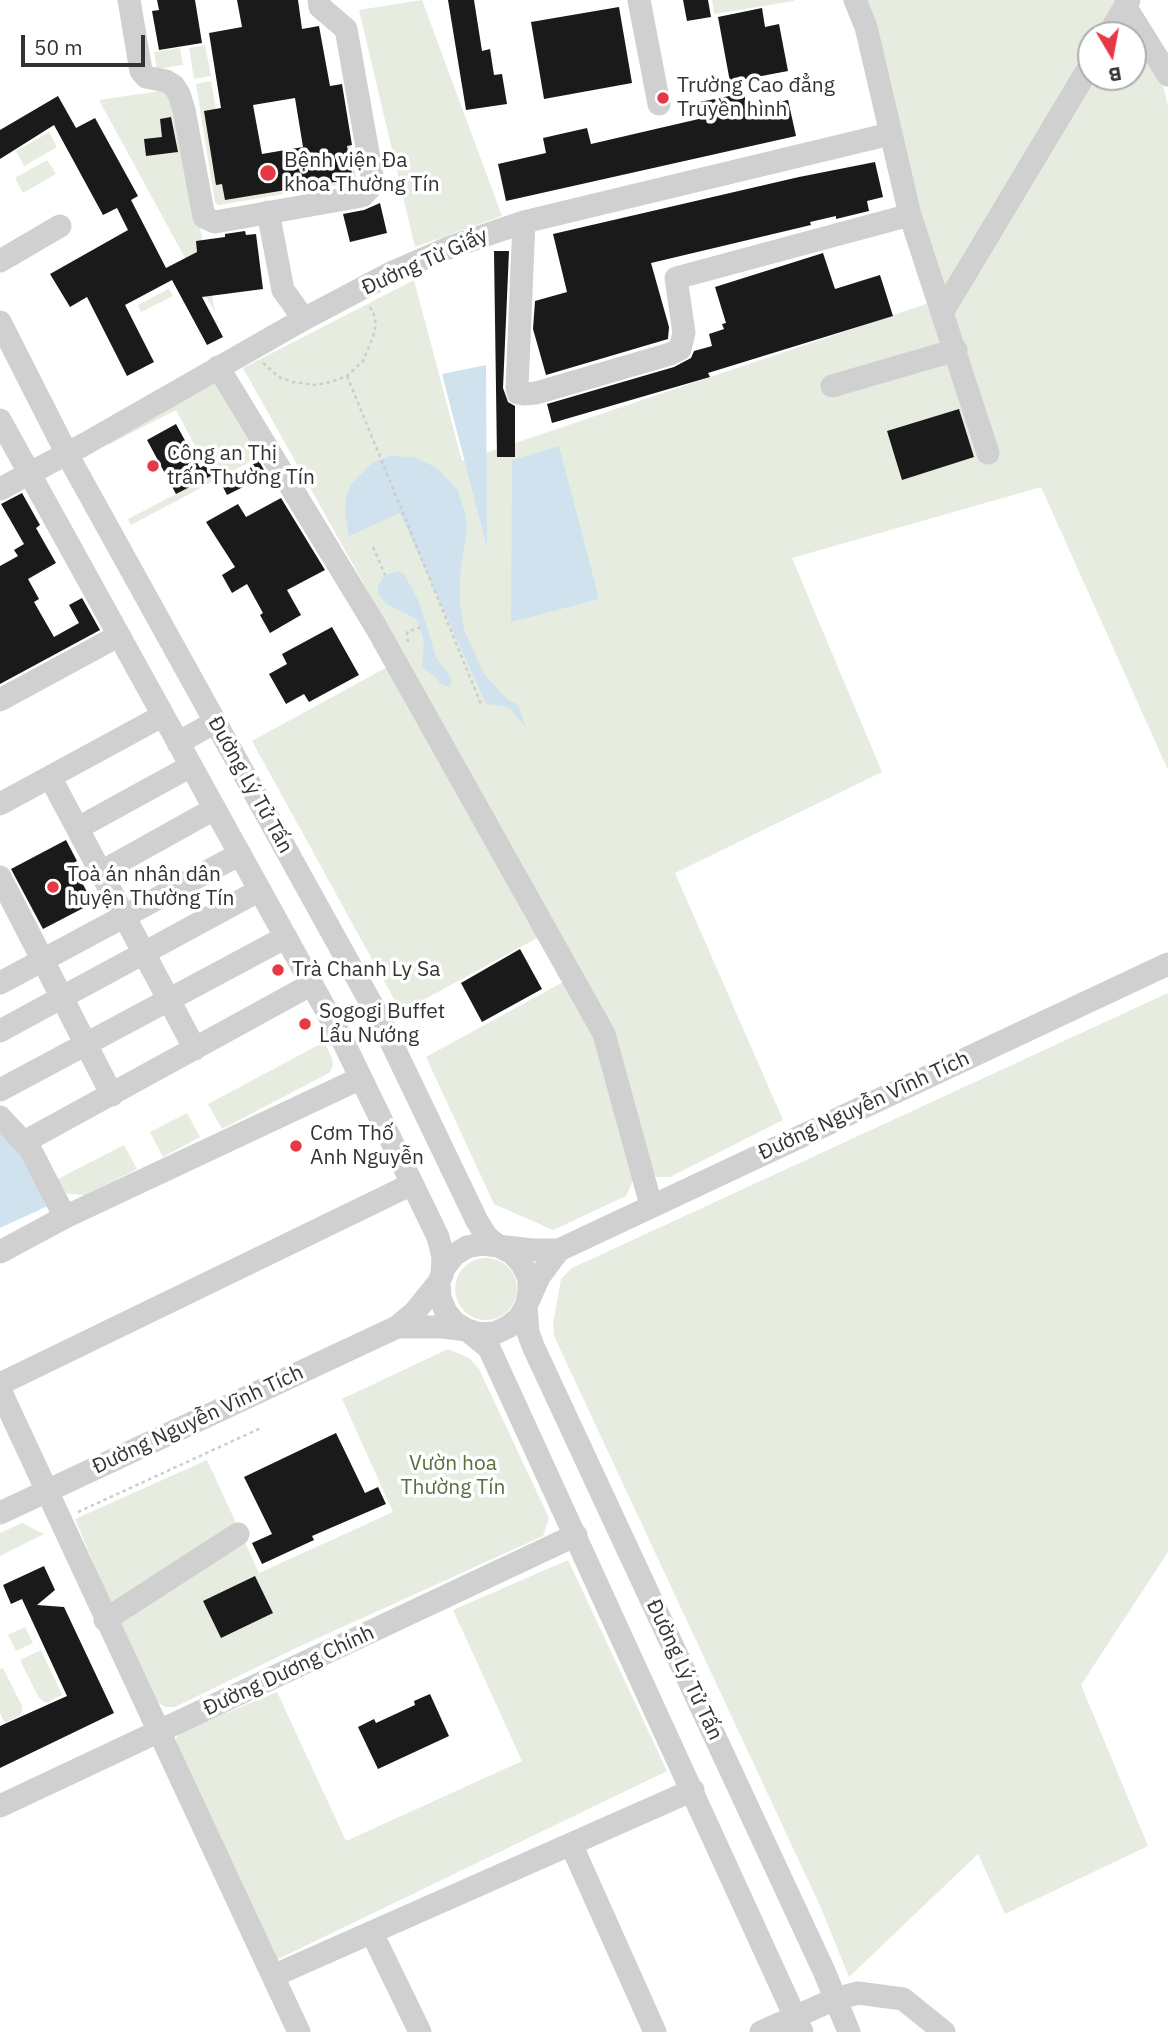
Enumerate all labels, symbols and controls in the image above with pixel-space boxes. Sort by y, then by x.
scale bar [24,21,149,65]
north arrow [1077,21,1147,91]
text: 50 m [34,33,83,61]
text: B [1107,62,1124,88]
place label: Trường Cao đẳng Truyền hình [677,73,835,123]
marker: Trường Cao đẳng Truyền hình [655,90,671,106]
place label: Bệnh viện Đa khoa Thường Tín [284,148,440,198]
marker: Bệnh viện Đa khoa Thường Tín [258,163,278,183]
street label: Đường Từ Giấy [358,223,492,301]
place label: Công an Thị trấn Thường Tín [167,441,315,491]
marker: Công an Thị trấn Thường Tín [145,458,161,474]
street label: Đường Lý Tử Tấn [202,712,298,858]
place label: Toà án nhân dân huyện Thường Tín [67,862,234,912]
marker: Toà án nhân dân huyện Thường Tín [45,879,61,895]
place label: Trà Chanh Ly Sa [292,957,440,983]
marker: Trà Chanh Ly Sa [270,962,286,978]
place label: Sogogi Buffet Lẩu Nướng [319,999,445,1049]
marker: Sogogi Buffet Lẩu Nướng [297,1016,313,1032]
street label: Đường Nguyễn Vĩnh Tích [755,1046,973,1166]
place label: Cơm Thố Anh Nguyễn [310,1121,424,1171]
marker: Cơm Thố Anh Nguyễn [288,1138,304,1154]
street label: Đường Nguyễn Vĩnh Tích [89,1360,307,1480]
park label: Vườn hoa Thường Tín [401,1451,505,1501]
street label: Đường Lý Tử Tấn [640,1596,728,1744]
street label: Đường Dương Chính [200,1620,378,1722]

